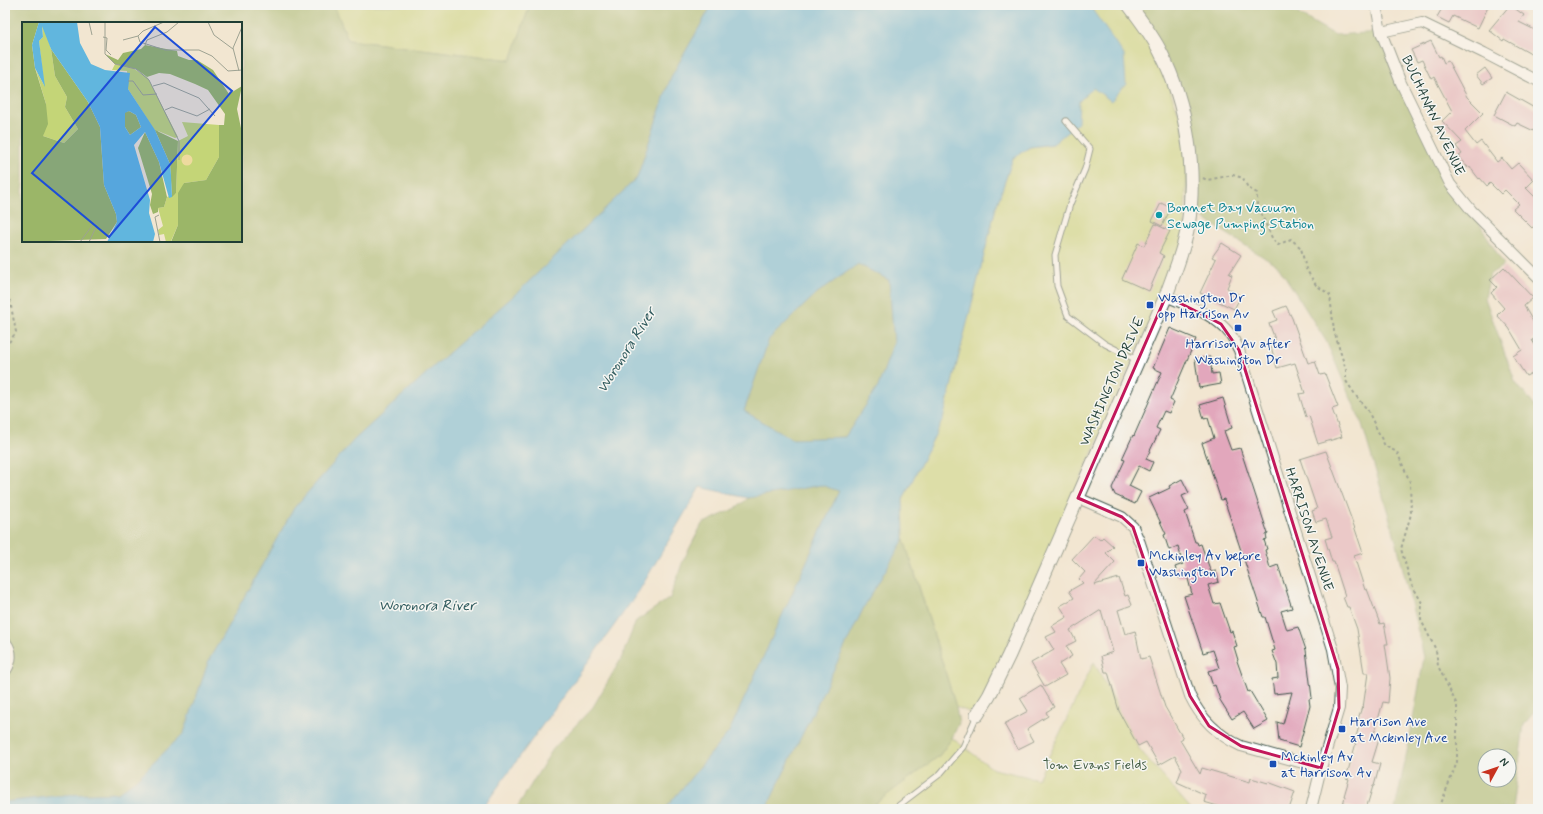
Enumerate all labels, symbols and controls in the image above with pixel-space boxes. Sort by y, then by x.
inset map [22,22,242,242]
street label: BUCHANAN AVENUE [1397,52,1469,178]
place label: Bonnet Bay Vacuum Sewage Pumping Station [1167,199,1314,235]
marker: Bonnet Bay Vacuum Sewage Pumping Station [1154,210,1164,220]
place label: Washington Dr opp Harrison Av [1158,289,1249,323]
marker: Washington Dr opp Harrison Av [1145,300,1155,310]
water label: Woronora River [593,303,662,397]
street label: WASHINGTON DRIVE [1075,314,1149,449]
marker: Harrison Av after Washington Dr [1233,323,1243,333]
place label: Harrison Av after Washington Dr [1186,335,1291,371]
street label: HARRISON AVENUE [1281,465,1337,593]
place label: Mckinley Av before Washington Dr [1149,547,1261,583]
marker: Mckinley Av before Washington Dr [1136,558,1146,568]
water label: Woronora River [378,596,477,616]
place label: Harrison Ave at Mckinley Ave [1350,713,1448,747]
marker: Harrison Ave at Mckinley Ave [1337,724,1347,734]
place label: Mckinley Av at Harrison Av [1281,748,1372,782]
north arrow [1477,748,1517,788]
text: N [1496,755,1512,770]
park label: Tom Evans Fields [1043,756,1148,774]
marker: Mckinley Av at Harrison Av [1268,759,1278,769]

